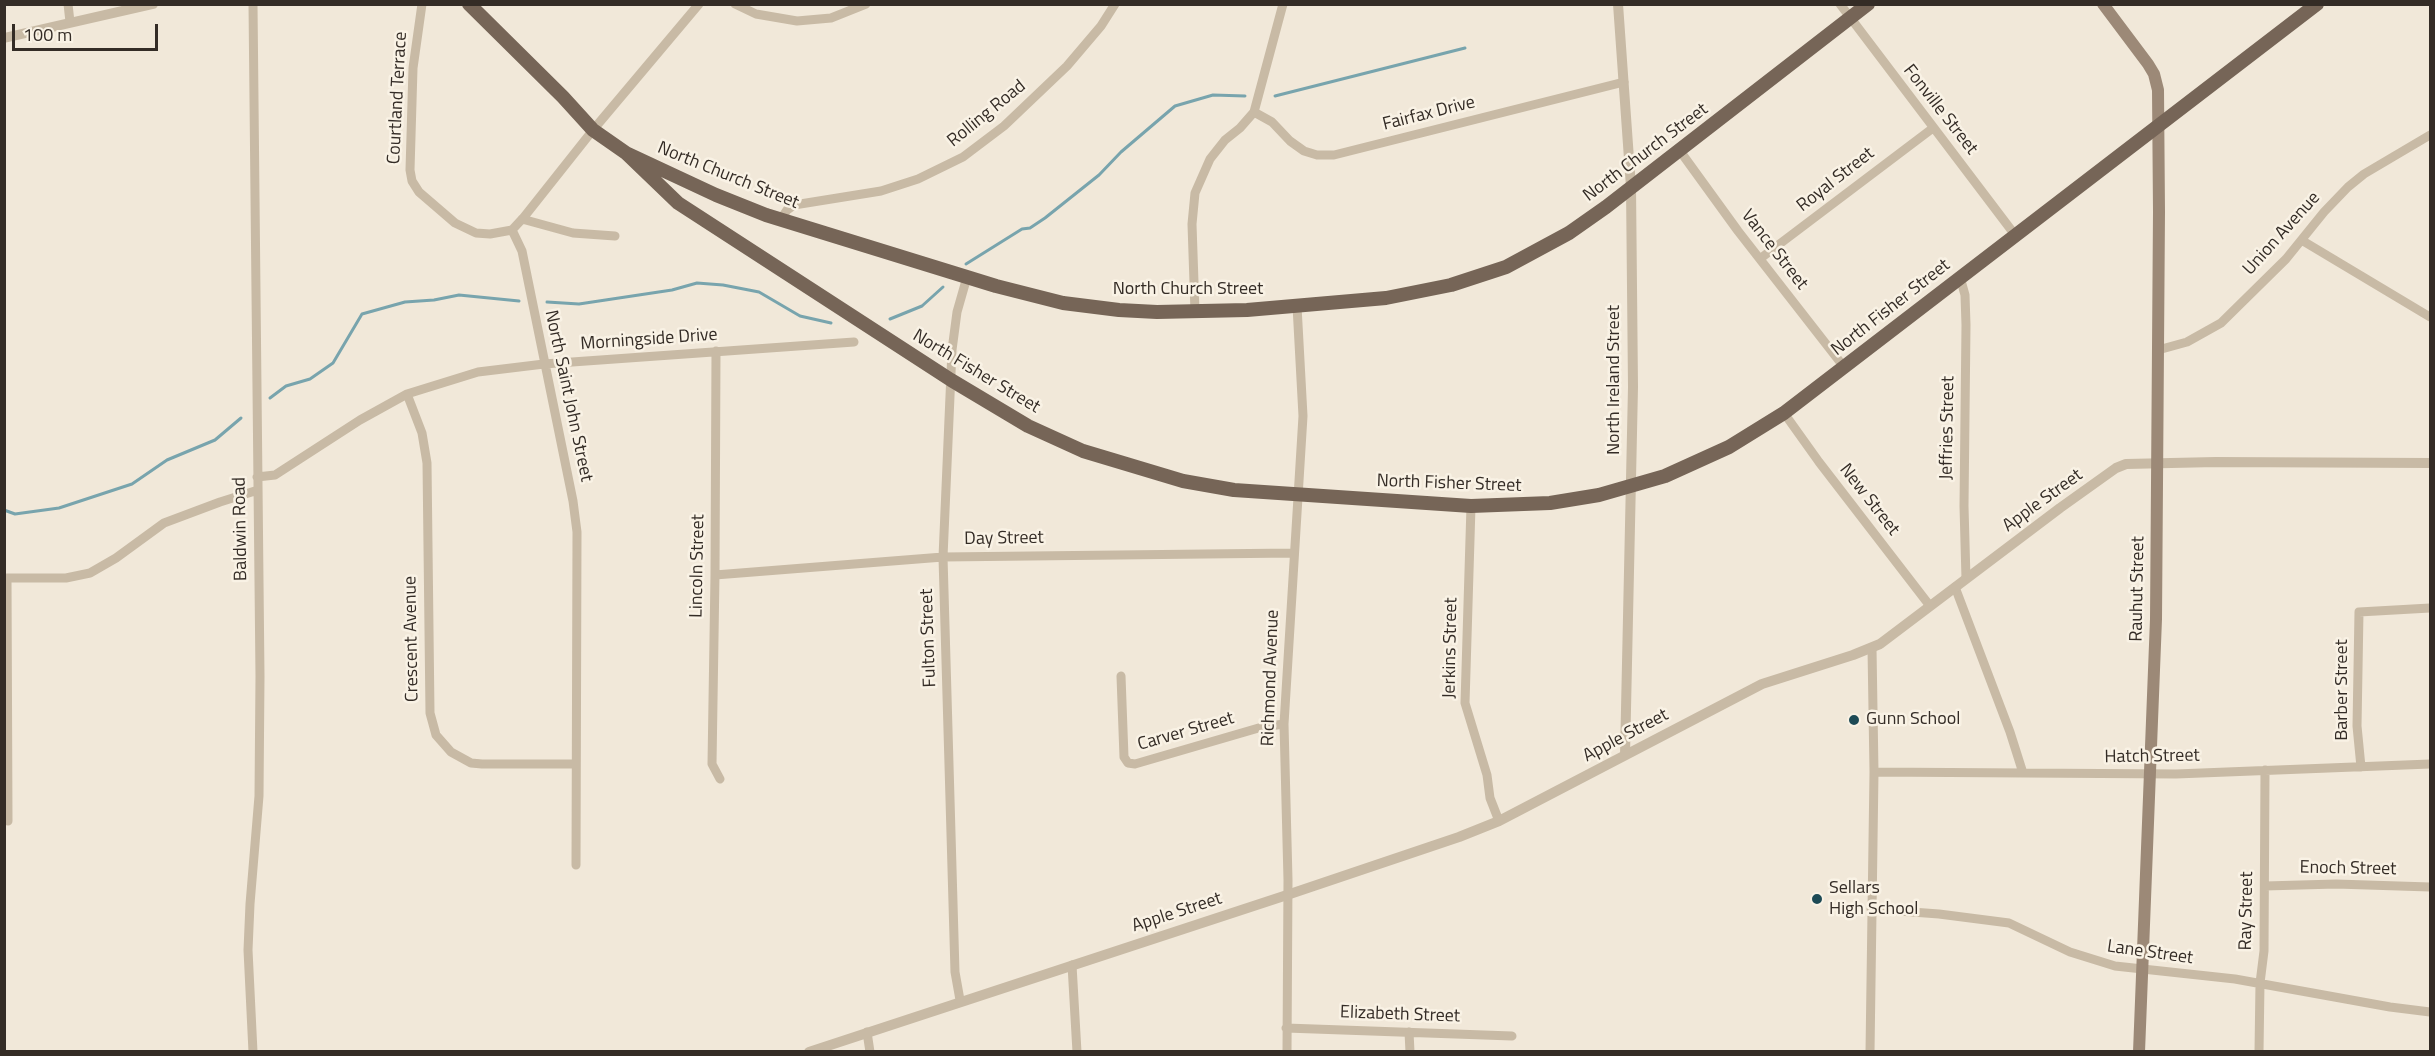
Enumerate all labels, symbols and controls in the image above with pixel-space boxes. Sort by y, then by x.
scale bar [15,12,160,50]
text: 100 m [23,21,72,48]
street label: Courtland Terrace [384,31,412,165]
street label: Fonville Street [1898,61,1982,159]
street label: Rolling Road [943,76,1031,152]
street label: Fairfax Drive [1381,92,1477,136]
street label: North Church Street [1579,99,1713,207]
street label: North Church Street [654,138,802,214]
street label: Royal Street [1793,143,1879,217]
street label: Union Avenue [2239,188,2325,280]
street label: Vance Street [1736,206,1812,294]
street label: North Fisher Street [1827,255,1955,361]
street label: North Church Street [1113,279,1263,301]
street label: North Ireland Street [1604,305,1626,455]
street label: North Saint John Street [539,308,597,484]
street label: Morningside Drive [580,324,718,356]
street label: North Fisher Street [908,325,1044,419]
street label: Jeffries Street [1936,376,1960,480]
street label: New Street [1834,460,1904,540]
street label: Apple Street [1999,465,2087,537]
street label: North Fisher Street [1376,471,1522,497]
street label: Baldwin Road [229,477,253,581]
street label: Lincoln Street [686,514,710,618]
street label: Day Street [964,528,1044,550]
street label: Rauhut Street [2126,536,2150,642]
street label: Crescent Avenue [400,576,424,702]
street label: Fulton Street [916,588,942,688]
street label: Jerkins Street [1439,597,1463,699]
street label: Richmond Avenue [1258,609,1284,747]
street label: Barber Street [2332,639,2354,741]
street label: Apple Street [1580,705,1672,767]
street label: Carver Street [1135,708,1237,756]
place label: Gunn School [1866,709,1960,731]
marker: Gunn School [1847,713,1861,727]
street label: Hatch Street [2104,745,2200,769]
street label: Enoch Street [2299,857,2397,881]
street label: Ray Street [2236,871,2258,951]
place label: Sellars High School [1829,878,1918,920]
street label: Apple Street [1129,888,1225,938]
marker: Sellars High School [1810,892,1824,906]
street label: Lane Street [2106,936,2194,970]
street label: Elizabeth Street [1340,1002,1460,1028]

